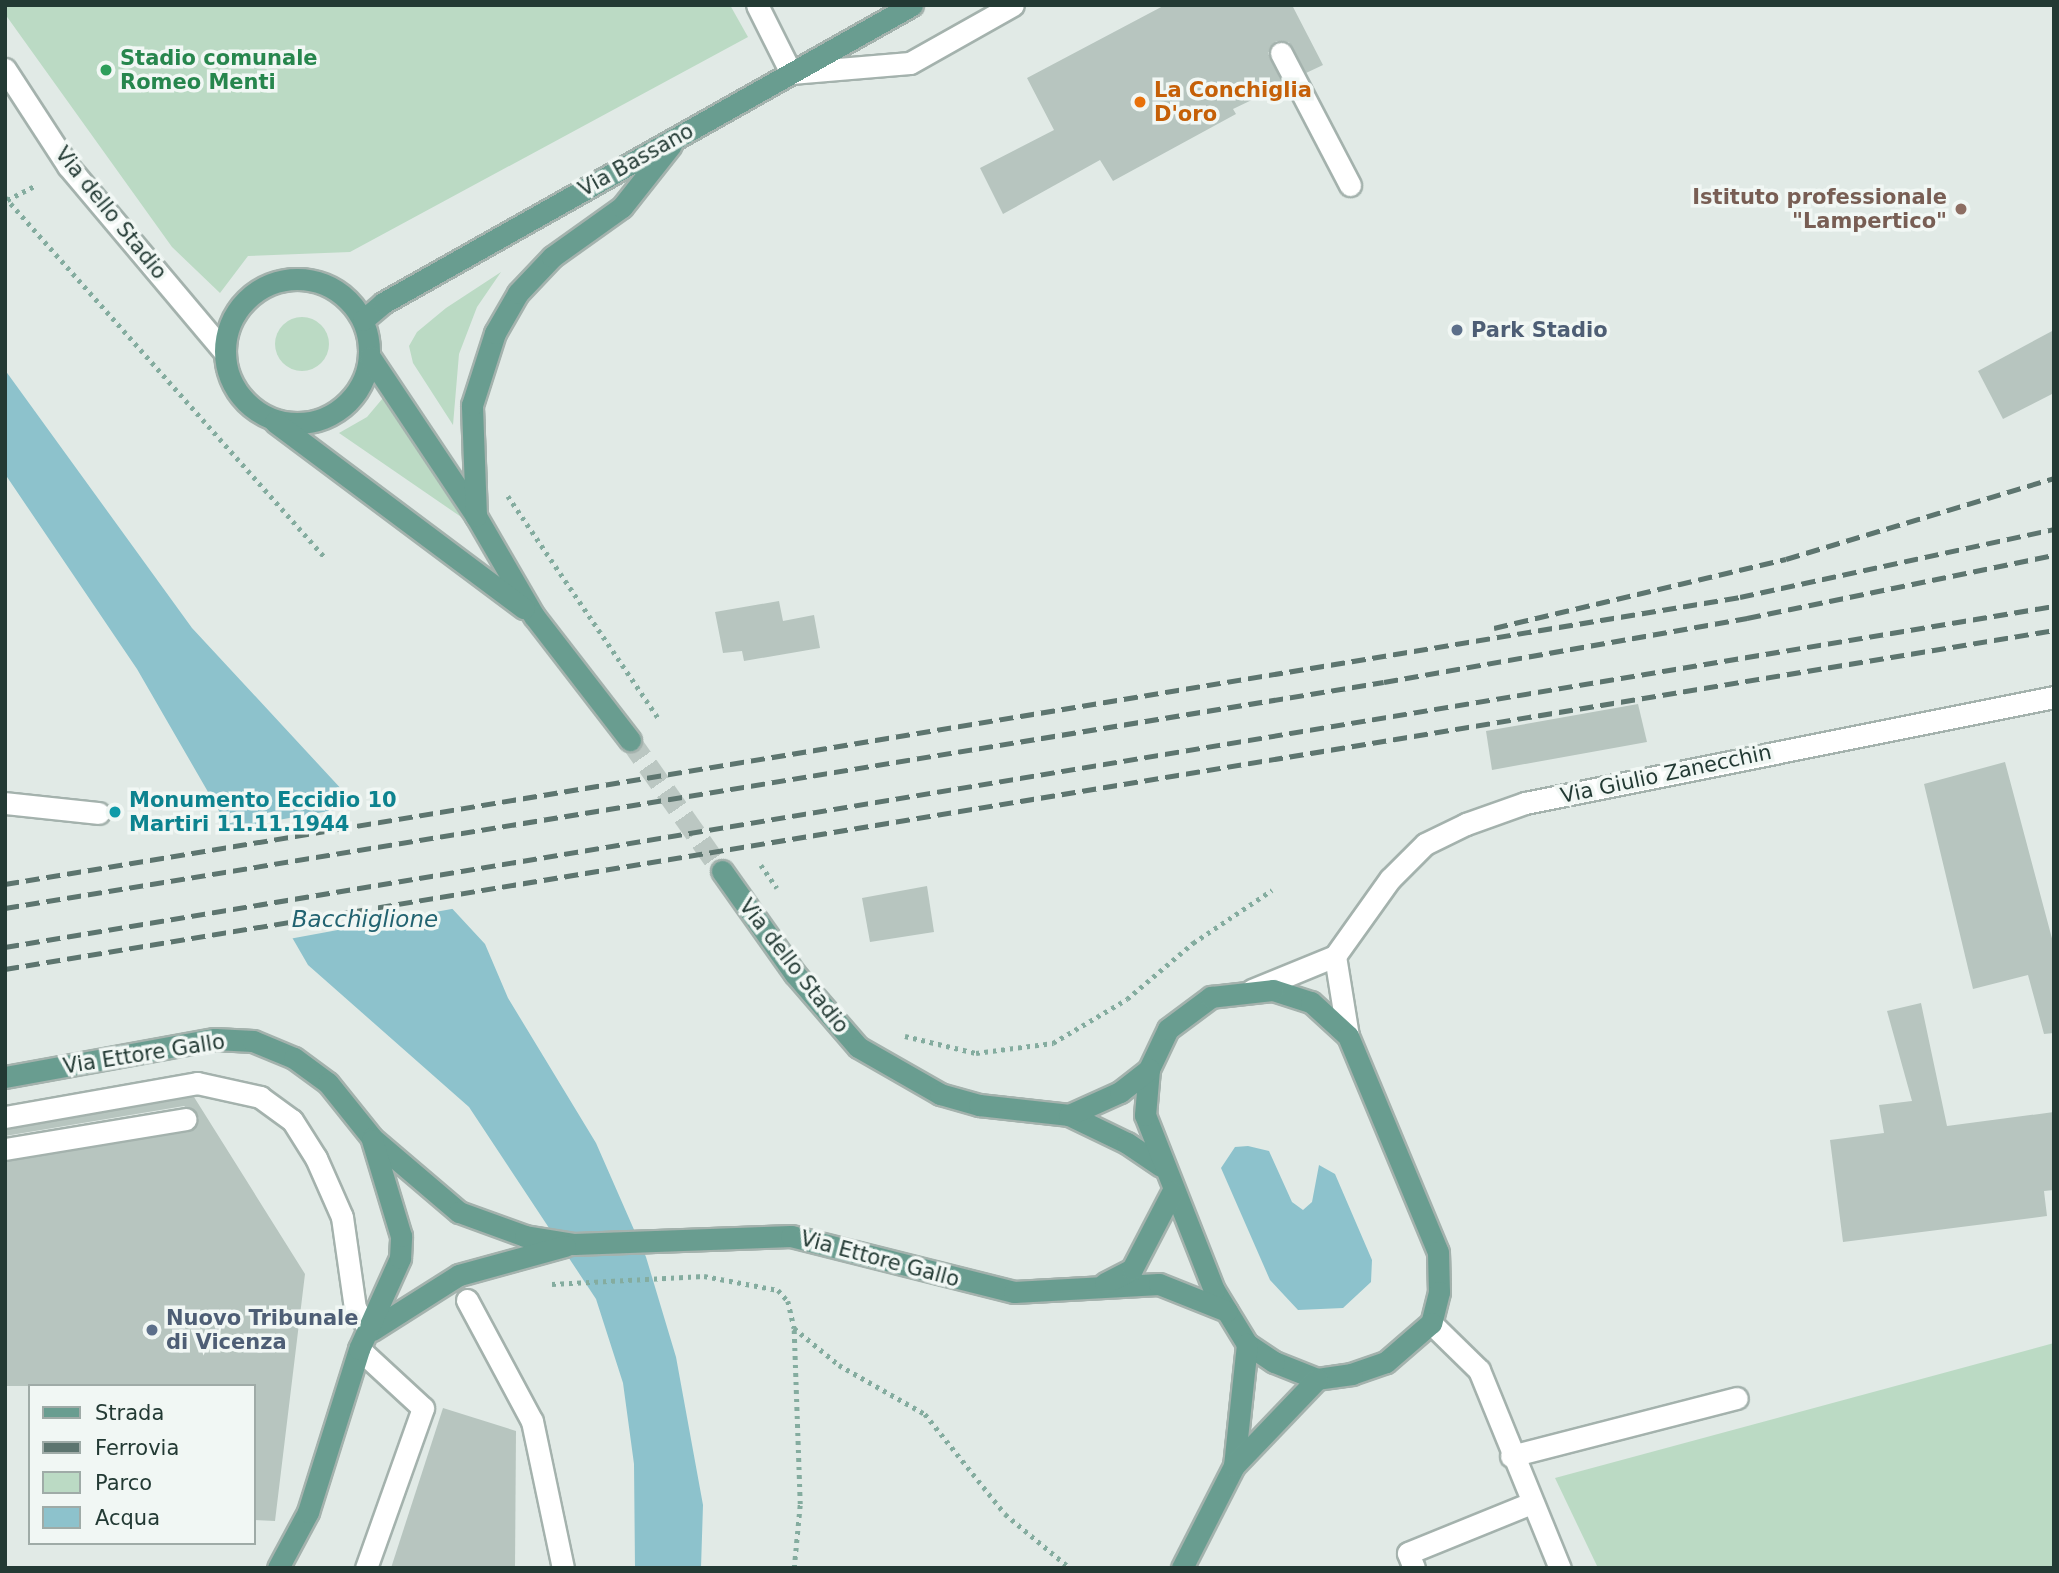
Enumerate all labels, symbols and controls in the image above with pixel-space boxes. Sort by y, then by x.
place label: Stadio comunale Romeo Menti [120,45,318,95]
marker: Stadio comunale Romeo Menti [98,62,114,78]
place label: La Conchiglia D'oro [1154,77,1312,127]
marker: La Conchiglia D'oro [1132,94,1148,110]
street label: Via Bassano [574,118,698,202]
street label: Via dello Stadio [50,142,172,284]
place label: Istituto professionale "Lampertico" [1692,184,1947,234]
marker: Istituto professionale "Lampertico" [1953,201,1969,217]
place label: Park Stadio [1471,317,1608,343]
marker: Park Stadio [1449,322,1465,338]
street label: Via Giulio Zanecchin [1558,739,1774,809]
place label: Monumento Eccidio 10 Martiri 11.11.1944 [129,787,397,837]
marker: Monumento Eccidio 10 Martiri 11.11.1944 [107,804,123,820]
street label: Via dello Stadio [734,894,854,1038]
water label: Bacchiglione [292,905,438,933]
street label: Via Ettore Gallo [61,1029,227,1079]
street label: Via Ettore Gallo [798,1226,962,1292]
place label: Nuovo Tribunale di Vicenza [166,1305,358,1355]
marker: Nuovo Tribunale di Vicenza [144,1322,160,1338]
legend [28,1384,256,1545]
text: Strada [95,1401,164,1425]
text: Ferrovia [95,1436,179,1460]
text: Parco [95,1471,152,1495]
text: Acqua [95,1506,160,1530]

